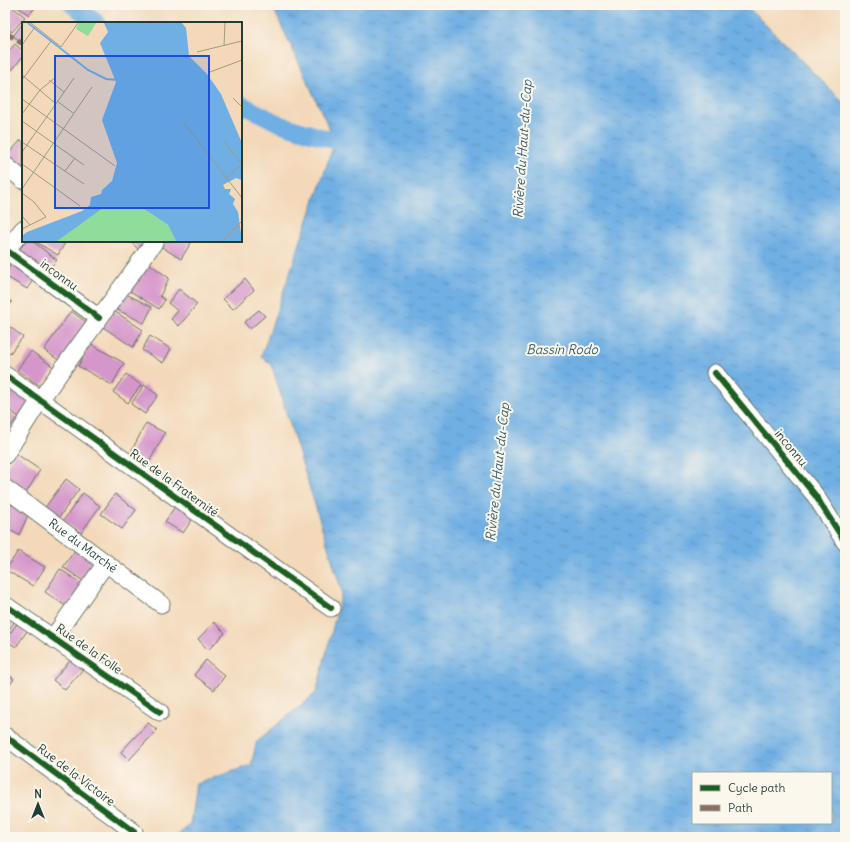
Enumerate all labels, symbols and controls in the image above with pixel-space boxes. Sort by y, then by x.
inset map [22,22,242,242]
water label: Rivière du Haut-du-Cap [509,79,536,219]
street label: inconnu [37,256,81,293]
water label: Bassin Rodo [526,341,599,358]
water label: Rivière du Haut-du-Cap [482,402,513,542]
street label: inconnu [772,426,811,469]
street label: Rue de la Fraternité [127,445,221,520]
street label: Rue du Marché [46,515,120,576]
street label: Rue de la Folle [53,620,125,677]
street label: Rue de la Victoire [35,741,118,809]
legend [692,772,832,824]
text: Cycle path [728,780,785,795]
north arrow [18,784,58,824]
text: N [34,787,42,801]
text: Path [728,800,753,815]

